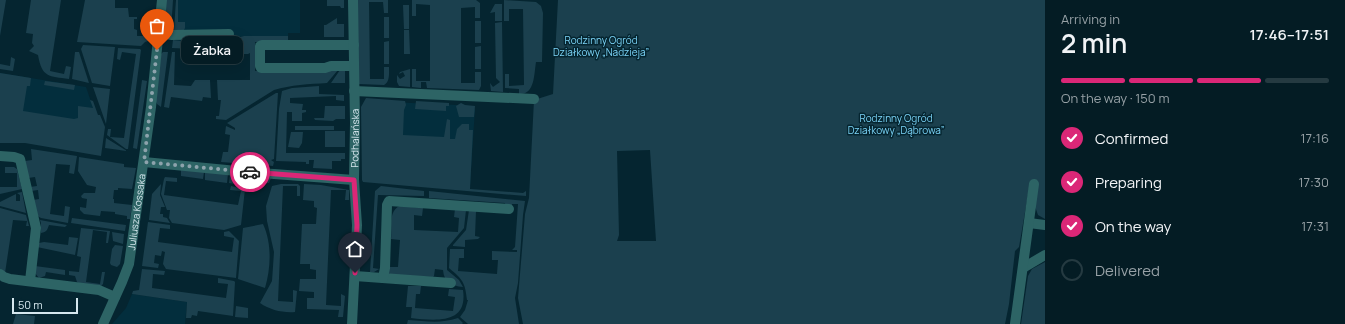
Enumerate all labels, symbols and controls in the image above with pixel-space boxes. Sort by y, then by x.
pin [140,9,174,50]
text: Arriving in [1061,10,1120,28]
icon: bag [146,15,168,37]
text: 17:46–17:51 [1249,24,1329,45]
text: 2 min [1061,25,1127,61]
park label: Rodzinny Ogród Działkowy „Nadzieja” [553,33,649,59]
callout: Żabka [181,36,243,64]
text: Żabka [193,41,231,59]
text: On the way · 150 m [1061,89,1169,107]
street label: Podhalańska [347,109,362,168]
park label: Rodzinny Ogród Działkowy „Dąbrowa” [848,111,944,137]
icon: check [1061,127,1083,149]
text: Confirmed [1095,128,1168,149]
text: 17:16 [1300,129,1329,147]
courier [230,152,270,192]
icon: car [239,161,261,183]
icon: check [1061,171,1083,193]
text: Preparing [1095,172,1162,193]
street label: Juliusza Kossaka [124,173,149,251]
text: 17:30 [1298,173,1329,191]
icon: check [1061,215,1083,237]
text: On the way [1095,216,1171,237]
text: 17:31 [1301,217,1329,235]
pin [338,232,372,273]
icon: home [344,238,366,260]
text: Delivered [1095,260,1160,281]
scale bar [12,296,78,315]
text: 50 m [18,297,43,312]

